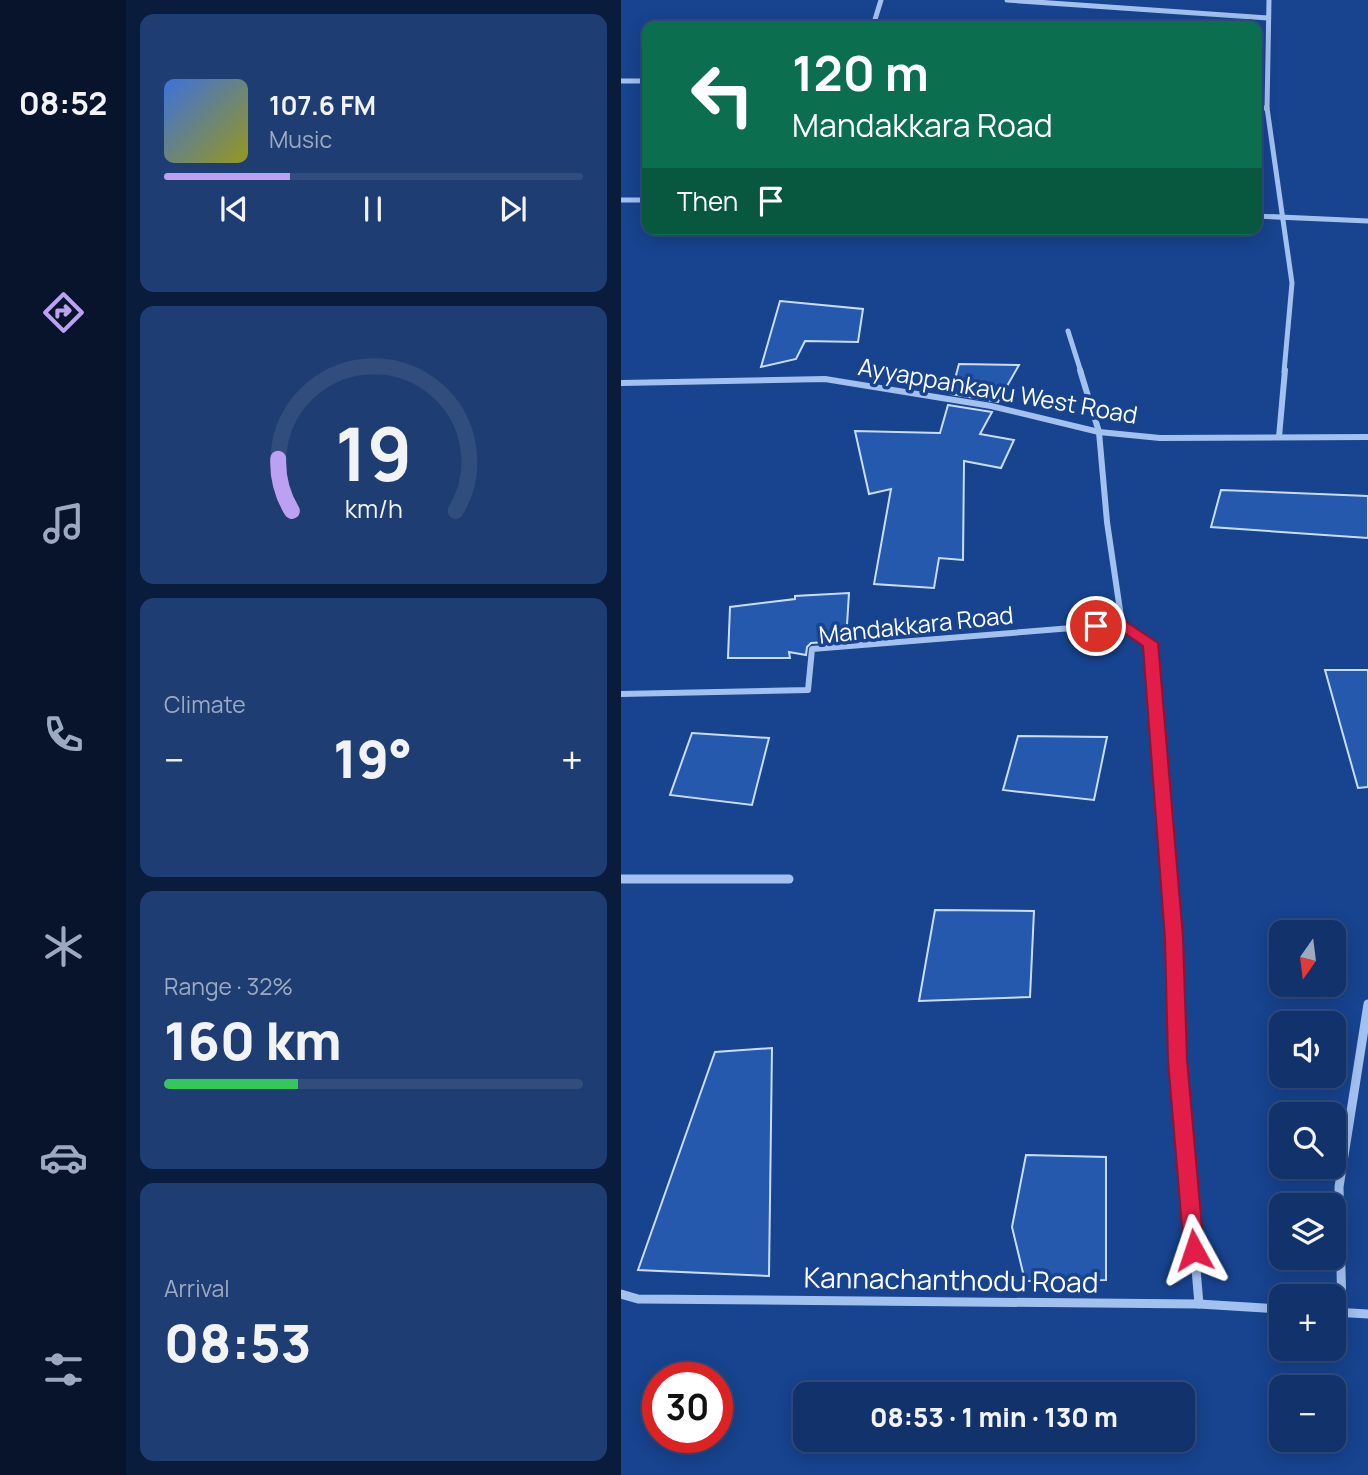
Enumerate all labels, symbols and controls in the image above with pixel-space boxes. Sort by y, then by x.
text: 120 m [792,39,929,106]
icon: left [677,49,768,140]
text: 08:52 [19,81,107,125]
text: 107.6 FM [269,87,376,123]
text: Mandakkara Road [792,103,1053,147]
text: Music [269,123,332,155]
icon: arrive [752,182,790,220]
text: Then [677,183,738,219]
icon: previous [215,190,253,228]
icon: pause [354,190,392,228]
icon: next [494,190,532,228]
icon: directions [39,288,88,337]
street label: Ayyappankavu West Road [856,349,1140,431]
text: 19 [335,404,412,504]
text: km/h [344,491,403,526]
icon: music [39,499,88,548]
pin [1066,596,1126,656]
street label: Mandakkara Road [817,597,1015,651]
icon: arrive [1077,607,1115,645]
text: Climate [164,688,246,720]
icon: phone [39,710,88,759]
text: 19° [333,723,412,794]
text: − [164,733,185,785]
text: + [561,733,583,785]
north arrow [1269,920,1345,998]
map controls [1269,920,1346,1452]
icon: climate [39,922,88,971]
text: Range · 32% [164,970,293,1002]
text: 160 km [164,1005,342,1076]
button: sound [1269,1011,1346,1088]
button: search [1269,1102,1346,1179]
icon: car [39,1133,88,1182]
button: layers [1269,1193,1346,1270]
position arrow [1157,1213,1231,1287]
street label: Kannachanthodu Road [803,1257,1099,1301]
text: Arrival [164,1272,230,1304]
button: + [1269,1284,1346,1361]
text: 08:53 [164,1307,311,1378]
icon: filters [39,1345,88,1394]
speed limit sign: 30 [642,1362,733,1453]
button: − [1269,1375,1346,1452]
text: 08:53 · 1 min · 130 m [870,1399,1118,1435]

